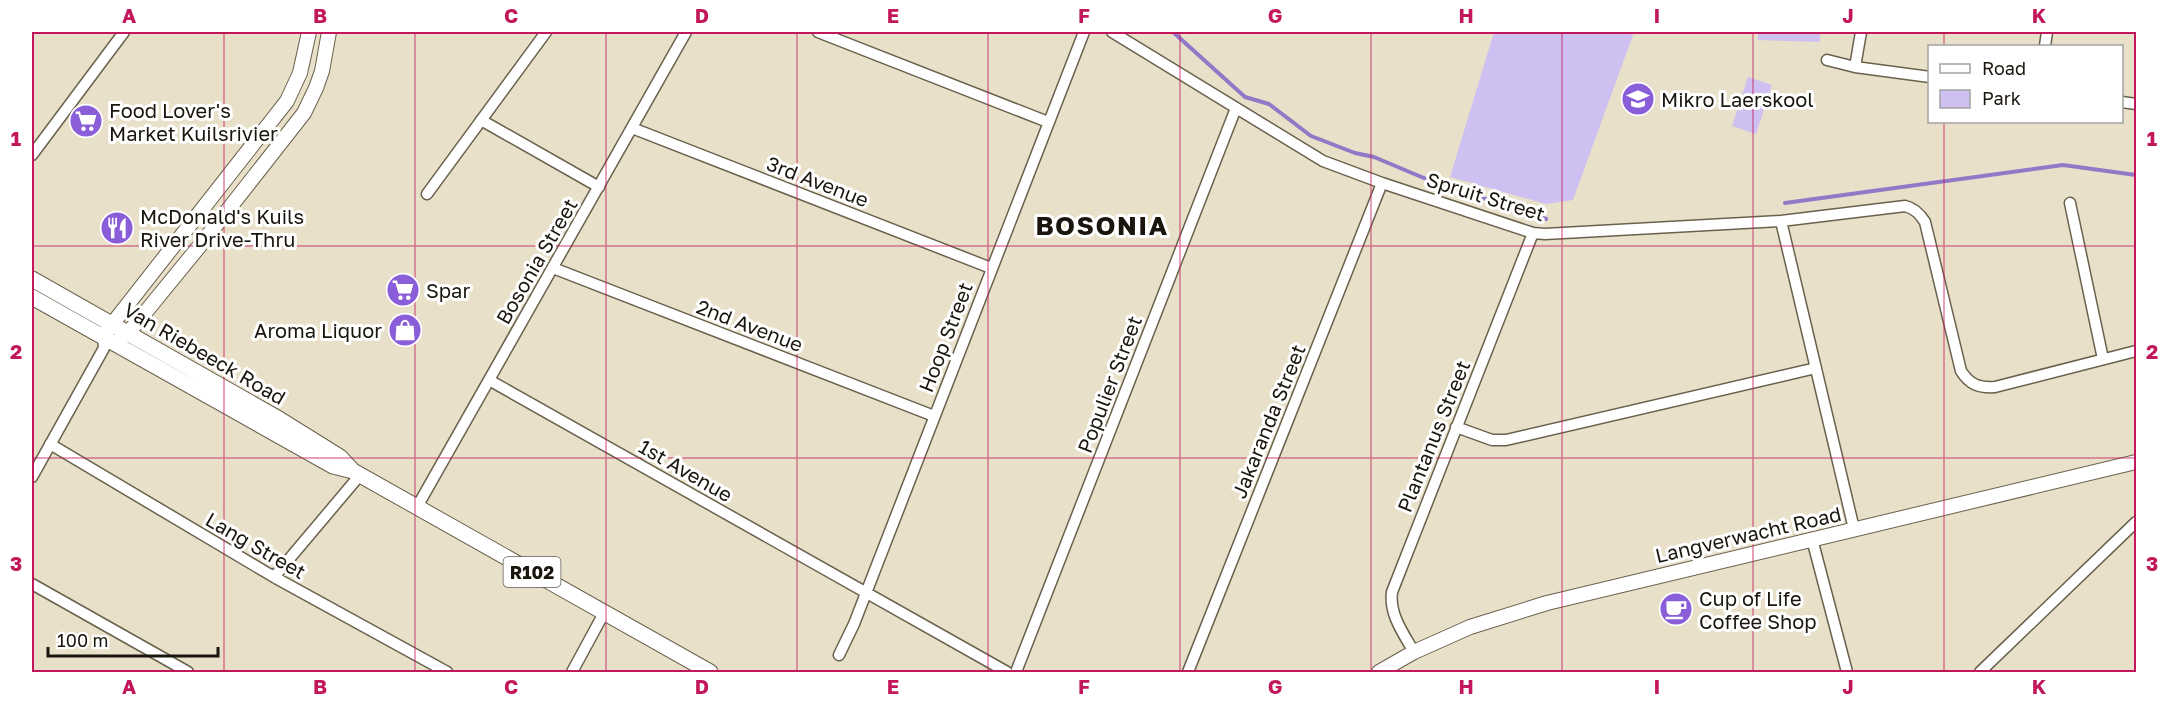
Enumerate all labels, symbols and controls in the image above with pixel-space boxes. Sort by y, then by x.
text: A [122,3,136,27]
text: B [313,3,327,27]
text: C [504,3,518,27]
text: D [695,3,709,27]
text: E [887,3,899,27]
text: F [1078,3,1090,27]
text: G [1268,3,1282,27]
text: H [1458,3,1474,27]
text: I [1654,3,1660,27]
text: J [1842,3,1854,27]
text: K [2032,3,2047,27]
legend [1928,45,2123,123]
text: Road [1982,57,2026,79]
school or university icon: Mikro Laerskool [1620,81,1656,117]
place label: Mikro Laerskool [1661,87,1814,111]
text: Park [1982,87,2021,109]
place label: Food Lover's Market Kuilsrivier [109,98,278,145]
supermarket icon: Food Lover's Market Kuilsrivier [68,103,104,139]
text: 1 [11,126,21,150]
text: 1 [2147,126,2157,150]
street label: 3rd Avenue [764,151,872,211]
street label: Spruit Street [1424,167,1548,225]
street label: Bosonia Street [490,194,582,328]
place label: McDonald's Kuils River Drive-Thru [140,204,304,251]
restaurant icon: McDonald's Kuils River Drive-Thru [99,210,135,246]
district label: BOSONIA [1035,210,1169,241]
supermarket icon: Spar [385,272,421,308]
place label: Spar [426,278,470,302]
street label: Hoop Street [913,279,977,395]
street label: 2nd Avenue [694,294,806,356]
street label: Van Riebeeck Road [120,297,290,409]
shop icon: Aroma Liquor [387,312,423,348]
street label: Populier Street [1072,312,1146,456]
place label: Aroma Liquor [254,318,382,342]
text: 2 [10,339,22,363]
text: 2 [2146,339,2158,363]
street label: Jakaranda Street [1226,341,1310,501]
street label: Plantanus Street [1392,357,1474,515]
street label: 1st Avenue [635,434,737,506]
street label: Langverwacht Road [1653,501,1843,567]
street label: Lang Street [202,507,310,583]
text: 3 [10,551,22,575]
text: 3 [2146,551,2158,575]
road number: R102 [504,557,560,587]
place label: Cup of Life Coffee Shop [1699,586,1817,633]
cafe icon: Cup of Life Coffee Shop [1658,591,1694,627]
scale bar [48,620,218,658]
text: 100 m [57,629,108,651]
text: A [122,674,136,698]
text: B [313,674,327,698]
text: C [504,674,518,698]
text: D [695,674,709,698]
text: E [887,674,899,698]
text: F [1078,674,1090,698]
text: G [1268,674,1282,698]
text: H [1458,674,1474,698]
text: I [1654,674,1660,698]
text: J [1842,674,1854,698]
text: K [2032,674,2047,698]

